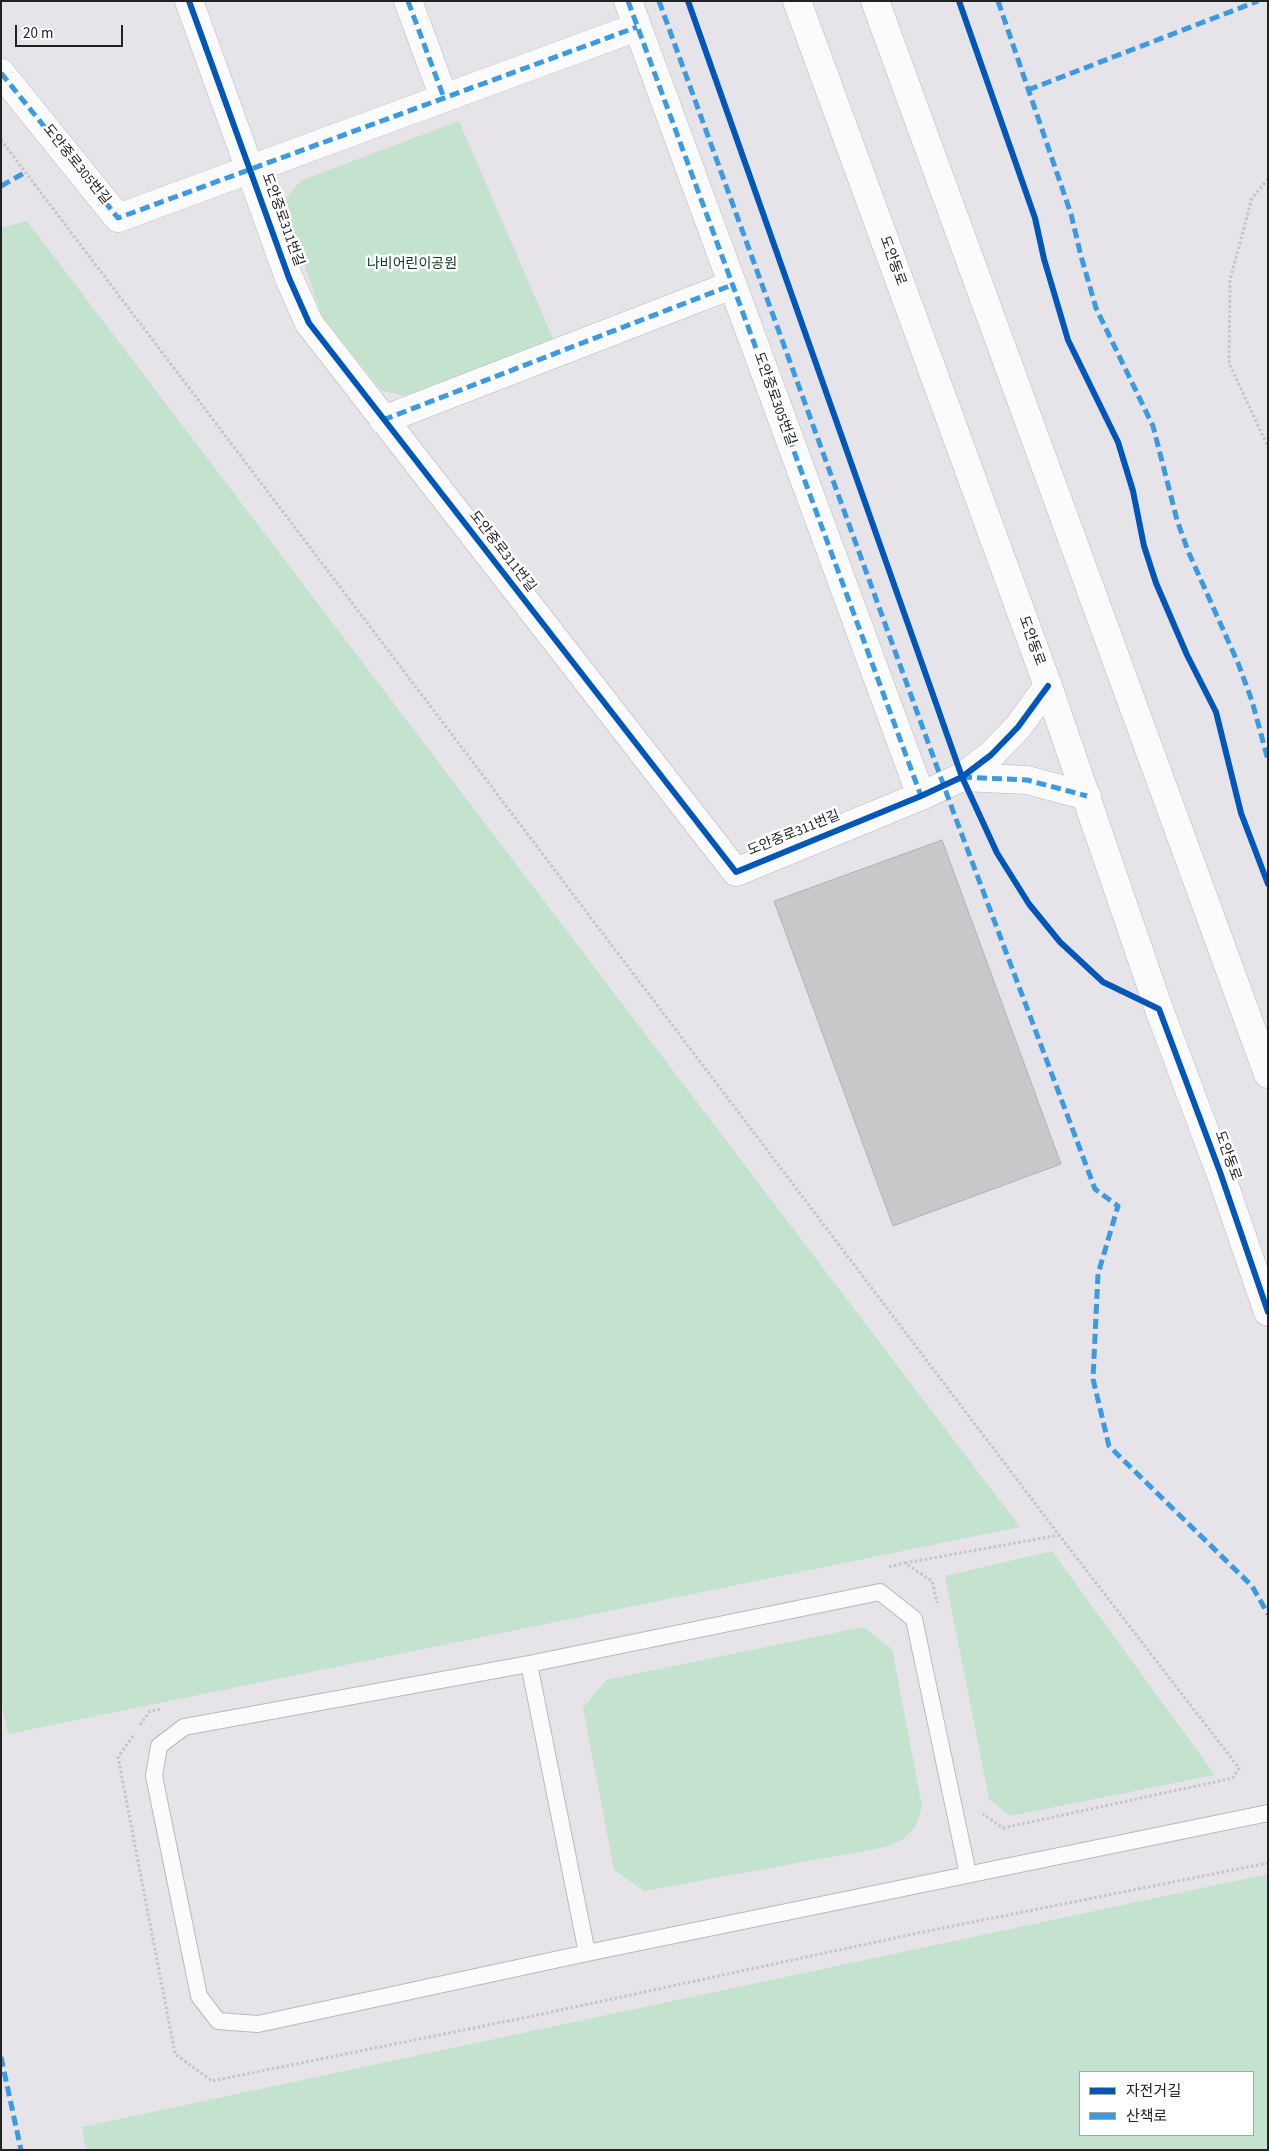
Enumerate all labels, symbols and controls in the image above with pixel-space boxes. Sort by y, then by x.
scale bar [18,15,125,47]
text: 20 m [23,23,53,44]
street label: 도안중로305번길 [39,122,113,208]
street label: 도안중로311번길 [257,171,307,269]
street label: 도안동로 [875,234,909,288]
park label: 나비어린이공원 [367,257,457,273]
street label: 도안중로305번길 [749,350,799,448]
street label: 도안중로311번길 [465,508,539,596]
street label: 도안동로 [1014,614,1048,668]
street label: 도안중로311번길 [745,808,843,860]
street label: 도안동로 [1210,1129,1244,1183]
legend [1079,2071,1254,2136]
text: 자전거길 [1126,2081,1181,2102]
text: 산책로 [1126,2106,1167,2127]

